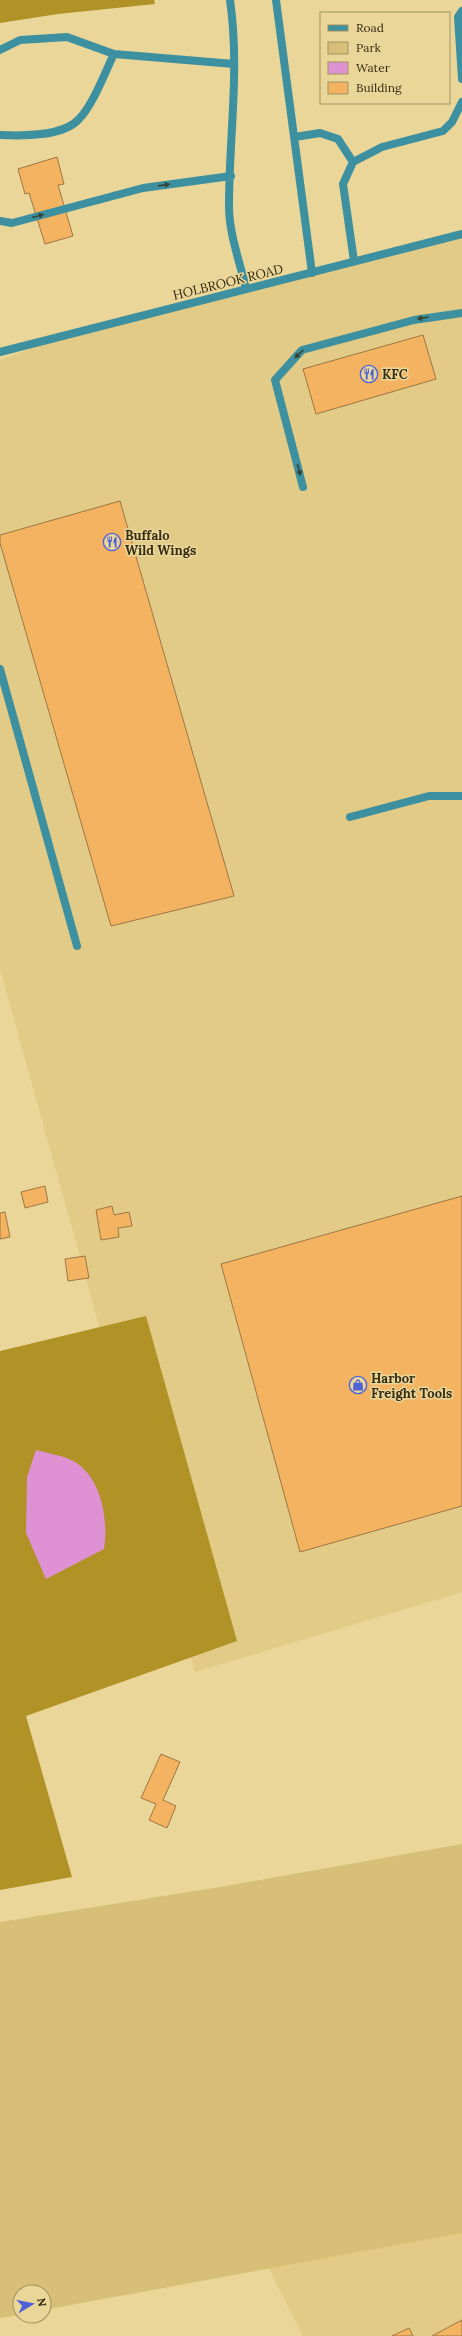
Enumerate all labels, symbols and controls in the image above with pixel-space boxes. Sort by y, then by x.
legend [320,12,450,104]
text: Road [356,20,384,35]
text: Park [356,40,382,55]
text: Water [356,60,391,75]
text: Building [356,80,402,95]
one-way arrow [158,182,170,188]
one-way arrow [32,213,44,219]
street label: HOLBROOK ROAD [171,260,285,304]
one-way arrow [417,315,430,321]
one-way arrow [294,349,304,358]
restaurant icon: KFC [359,364,379,384]
place label: KFC [382,366,408,383]
one-way arrow [296,465,302,477]
place label: Buffalo Wild Wings [125,527,196,559]
restaurant icon: Buffalo Wild Wings [102,532,122,552]
place label: Harbor Freight Tools [371,1370,452,1402]
shop icon: Harbor Freight Tools [348,1375,368,1395]
north arrow [12,2284,52,2324]
text: N [34,2297,50,2308]

